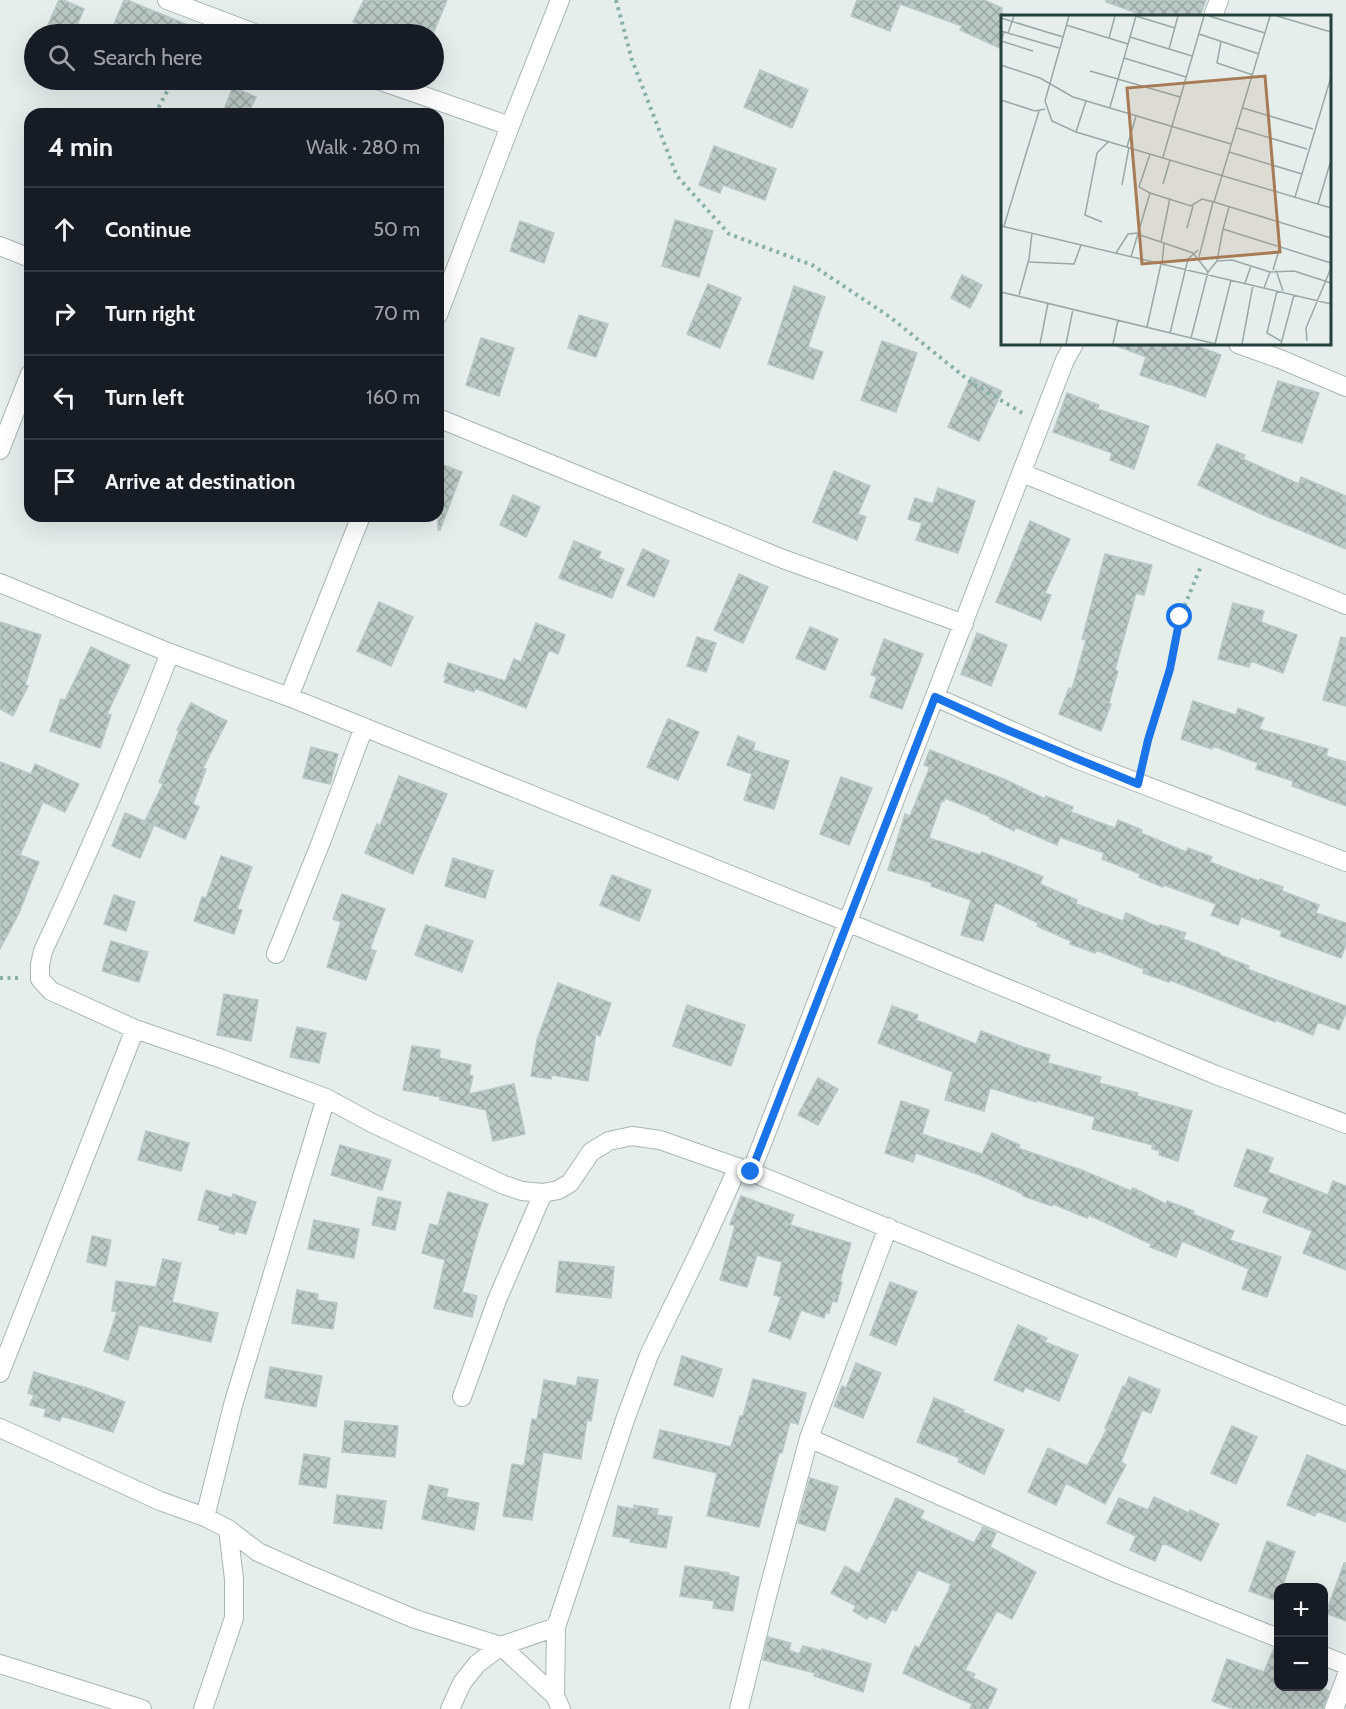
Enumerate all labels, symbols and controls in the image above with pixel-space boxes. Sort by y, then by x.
inset map [1001,15,1331,345]
search box [24,24,444,90]
icon: search [45,41,78,74]
text: Search here [93,44,202,71]
text: 4 min [48,131,113,163]
text: Walk · 280 m [306,135,420,159]
icon: ahead [48,213,81,246]
text: Continue [105,216,191,243]
text: 50 m [373,217,420,241]
icon: right [48,297,81,330]
text: Turn right [105,300,195,327]
text: 70 m [374,301,420,325]
icon: left [48,381,81,414]
text: Turn left [105,384,184,411]
text: 160 m [366,385,420,409]
icon: arrive [48,465,81,498]
text: Arrive at destination [105,468,295,495]
route start [1166,603,1192,629]
route end [737,1158,763,1184]
map controls [1274,1583,1328,1691]
button: + [1274,1583,1328,1637]
button: − [1274,1637,1328,1691]

